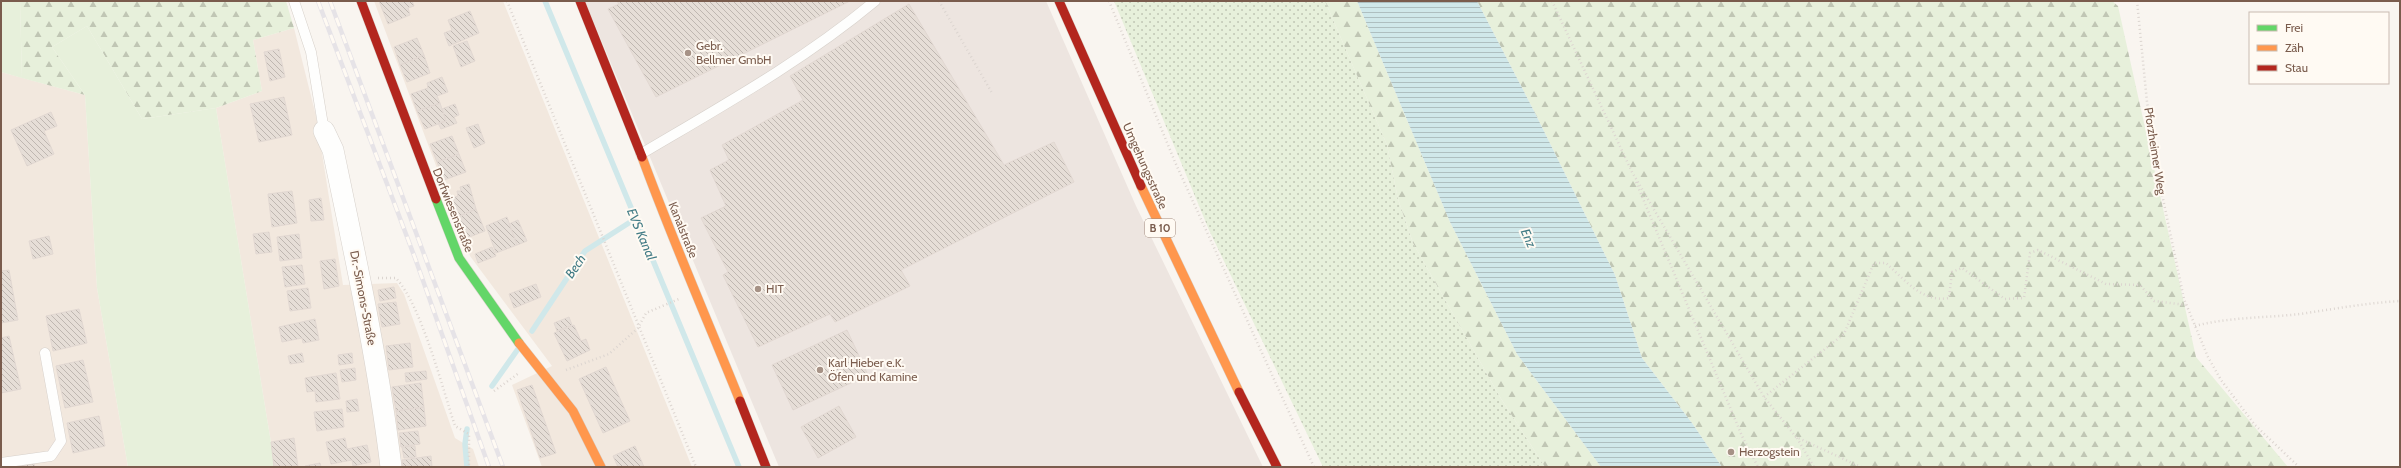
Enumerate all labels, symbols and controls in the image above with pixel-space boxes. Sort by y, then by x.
legend [2249,12,2389,84]
text: Frei [2285,20,2303,35]
place label: Gebr. Bellmer GmbH [696,38,772,67]
text: Zäh [2285,40,2304,55]
marker: Gebr. Bellmer GmbH [683,48,693,58]
text: Stau [2285,60,2308,75]
street label: Pforzheimer Weg [2141,106,2170,197]
street label: Umgehungsstraße [1120,120,1171,211]
street label: Dorfwiesenstraße [430,165,477,254]
street label: Kanalstraße [665,199,702,260]
water label: EVS Kanal [624,206,660,262]
road number: B 10 [1145,219,1175,237]
water label: Enz [1518,226,1540,250]
street label: Dr.-Simons-Straße [347,249,380,346]
water label: Bech [561,251,589,281]
place label: HIT [766,281,785,296]
marker: HIT [753,284,763,294]
place label: Karl Hieber e.K. Öfen und Kamine [828,355,917,384]
marker: Karl Hieber e.K. Öfen und Kamine [815,365,825,375]
place label: Herzogstein [1739,444,1800,459]
marker: Herzogstein [1726,447,1736,457]

